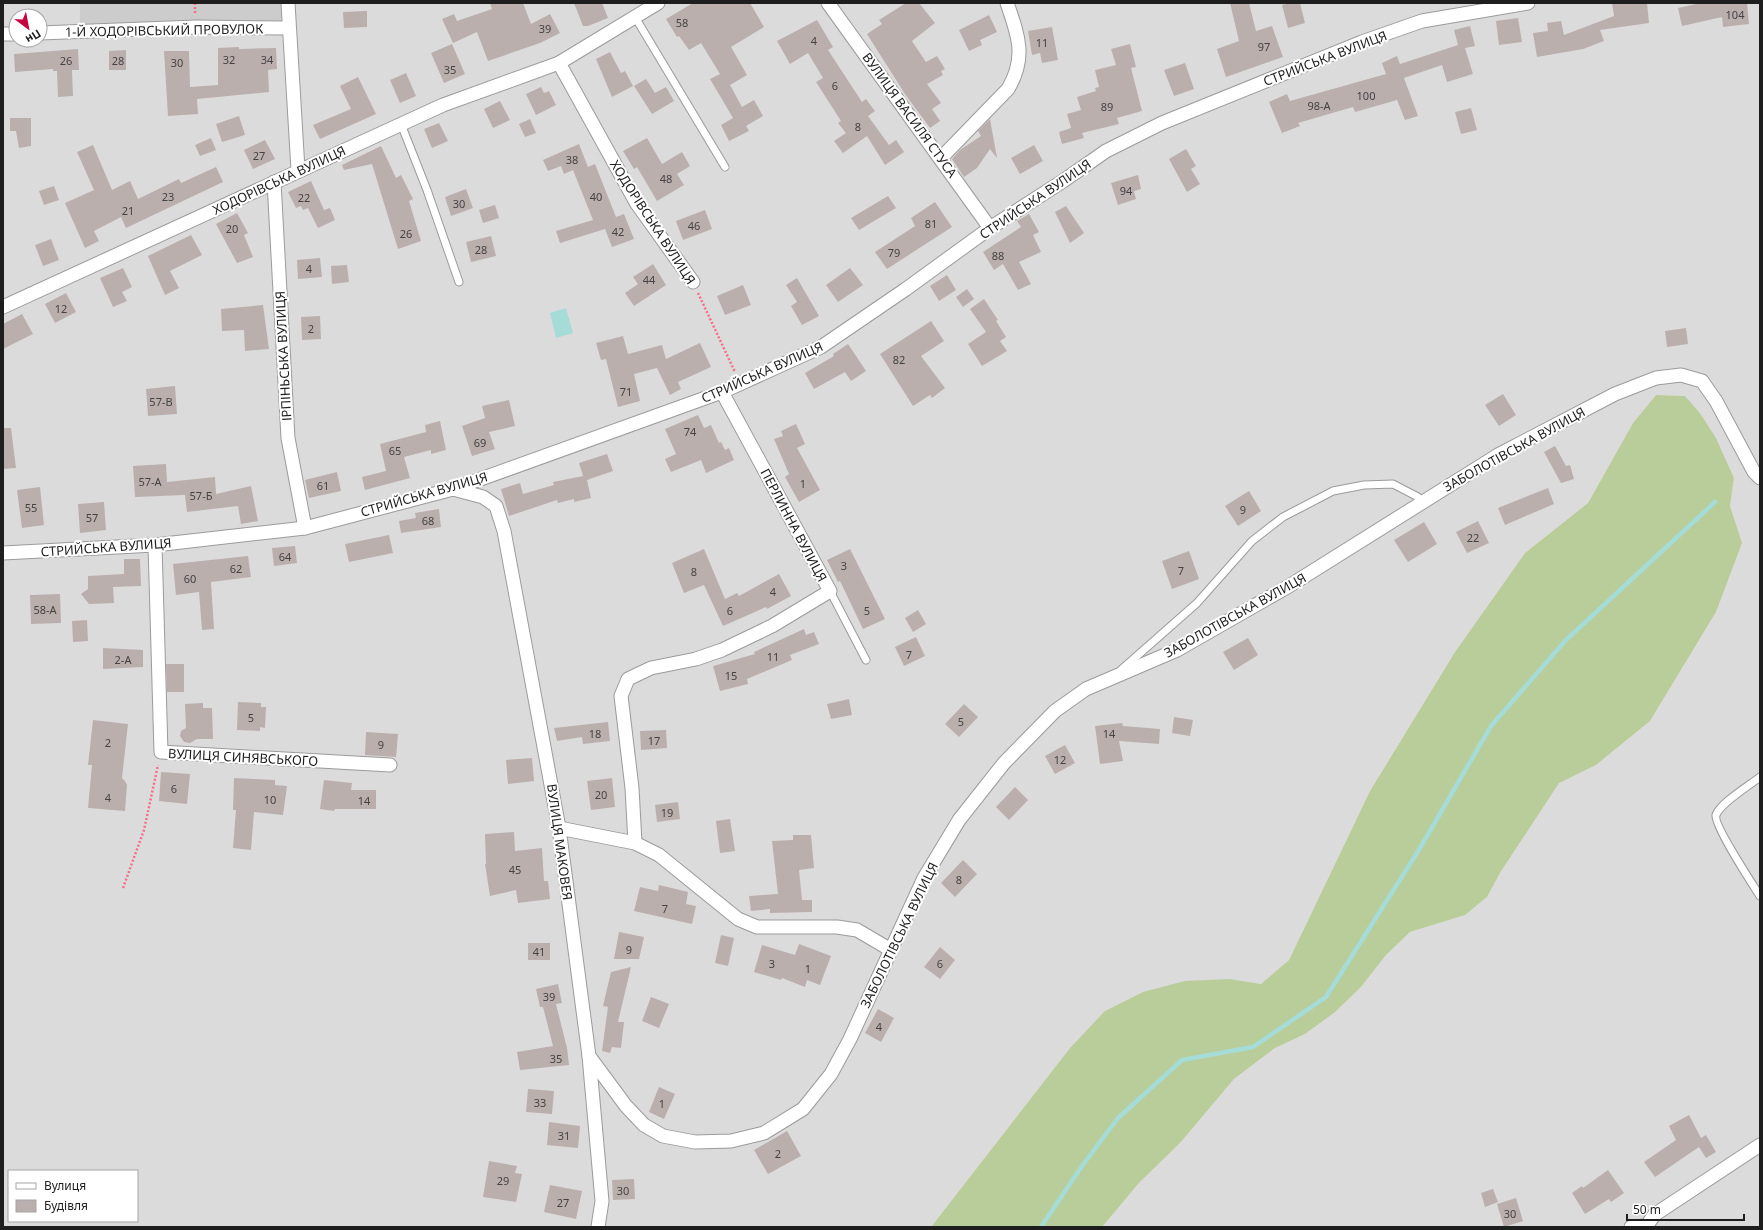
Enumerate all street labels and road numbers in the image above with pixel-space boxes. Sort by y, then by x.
street label: 1-Й ХОДОРІВСЬКИЙ ПРОВУЛОК [65,19,263,41]
street label: СТРИЙСЬКА ВУЛИЦЯ [1261,26,1389,90]
street label: ВУЛИЦЯ ВАСИЛЯ СТУСА [858,49,962,182]
street label: ХОДОРІВСЬКА ВУЛИЦЯ [210,141,348,219]
street label: СТРИЙСЬКА ВУЛИЦЯ [976,155,1094,243]
street label: ХОДОРІВСЬКА ВУЛИЦЯ [606,156,700,288]
street label: ІРПІНЬСЬКА ВУЛИЦЯ [271,290,295,422]
street label: СТРИЙСЬКА ВУЛИЦЯ [698,337,826,407]
street label: ЗАБОЛОТІВСЬКА ВУЛИЦЯ [1440,402,1588,496]
street label: ПЕРЛИННА ВУЛИЦЯ [757,465,831,585]
street label: СТРИЙСЬКА ВУЛИЦЯ [358,467,490,521]
street label: СТРИЙСЬКА ВУЛИЦЯ [40,533,172,561]
street label: ЗАБОЛОТІВСЬКА ВУЛИЦЯ [1161,568,1309,662]
street label: ВУЛИЦЯ СИНЯВСЬКОГО [167,744,319,770]
street label: ВУЛИЦЯ МАКОВЕЯ [543,783,577,901]
street label: ЗАБОЛОТІВСЬКА ВУЛИЦЯ [856,859,942,1011]

